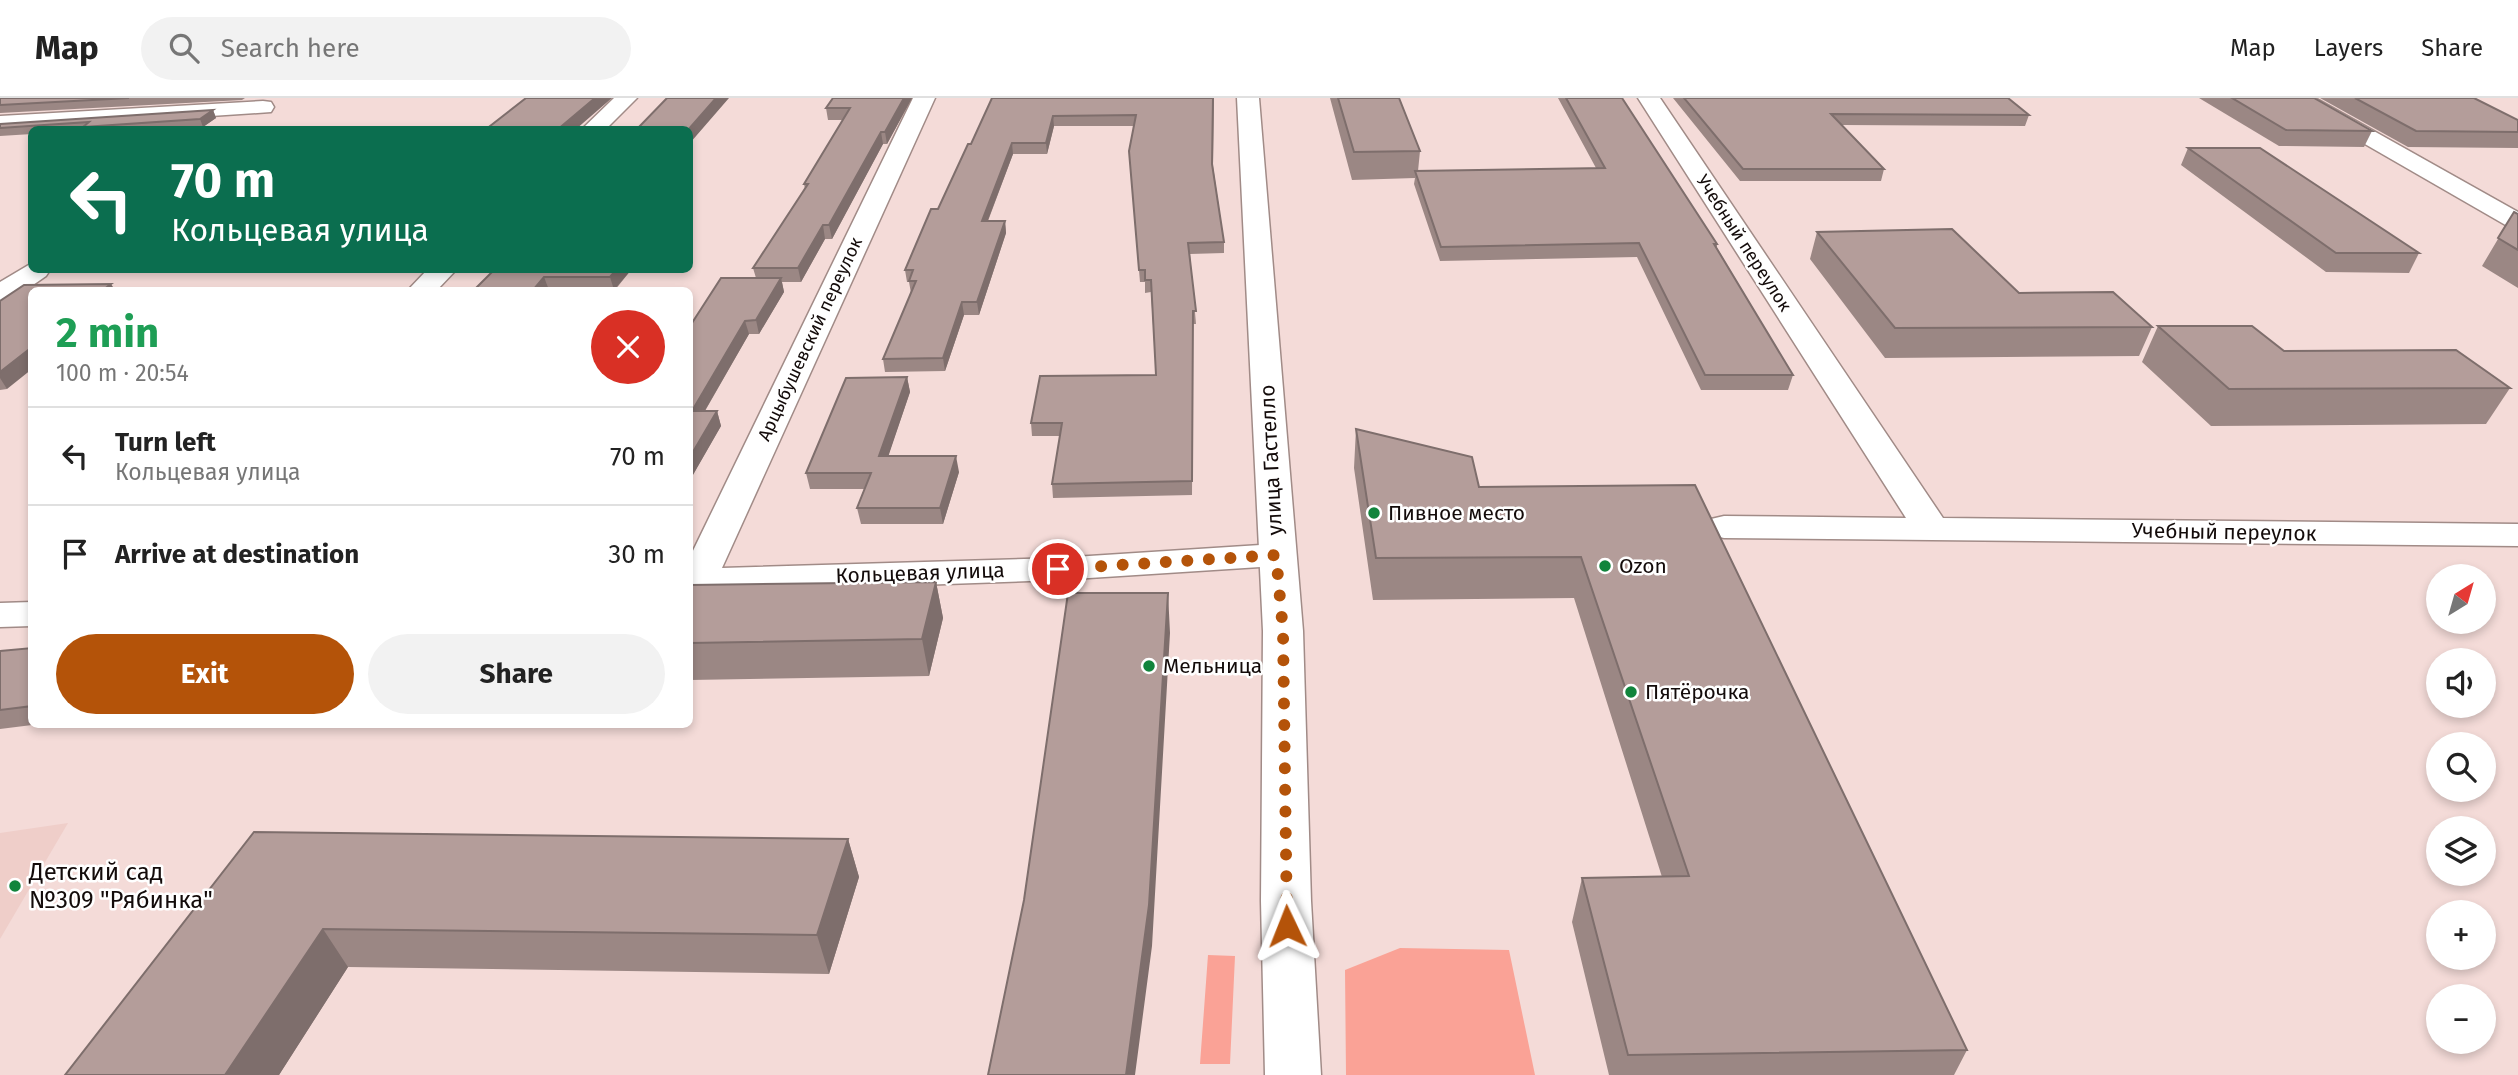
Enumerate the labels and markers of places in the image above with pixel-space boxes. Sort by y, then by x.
place label: Пивное место [1388,500,1525,526]
marker: Пивное место [1366,505,1382,521]
pin [1028,539,1088,599]
place label: Ozon [1619,553,1667,579]
marker: Ozon [1597,558,1613,574]
place label: Мельница [1163,653,1262,679]
marker: Мельница [1141,658,1157,674]
place label: Пятёрочка [1645,679,1749,705]
marker: Пятёрочка [1623,684,1639,700]
place label: Детский сад №309 "Рябинка" [28,858,213,914]
marker: Детский сад №309 "Рябинка" [7,878,23,894]

